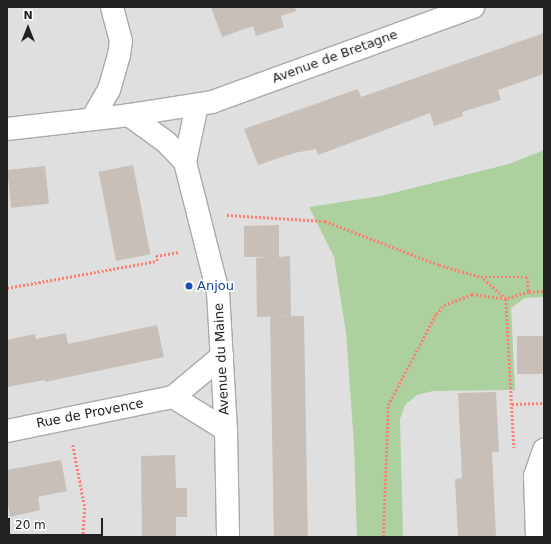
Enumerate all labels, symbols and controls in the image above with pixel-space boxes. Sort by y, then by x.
north arrow [8,8,48,48]
text: N [23,9,33,22]
street label: Avenue de Bretagne [270,27,400,87]
place label: Anjou [197,278,234,294]
marker: Anjou [184,281,194,291]
street label: Avenue du Maine [211,303,233,415]
street label: Rue de Provence [35,396,145,432]
scale bar [10,510,105,536]
text: 20 m [15,518,46,532]

